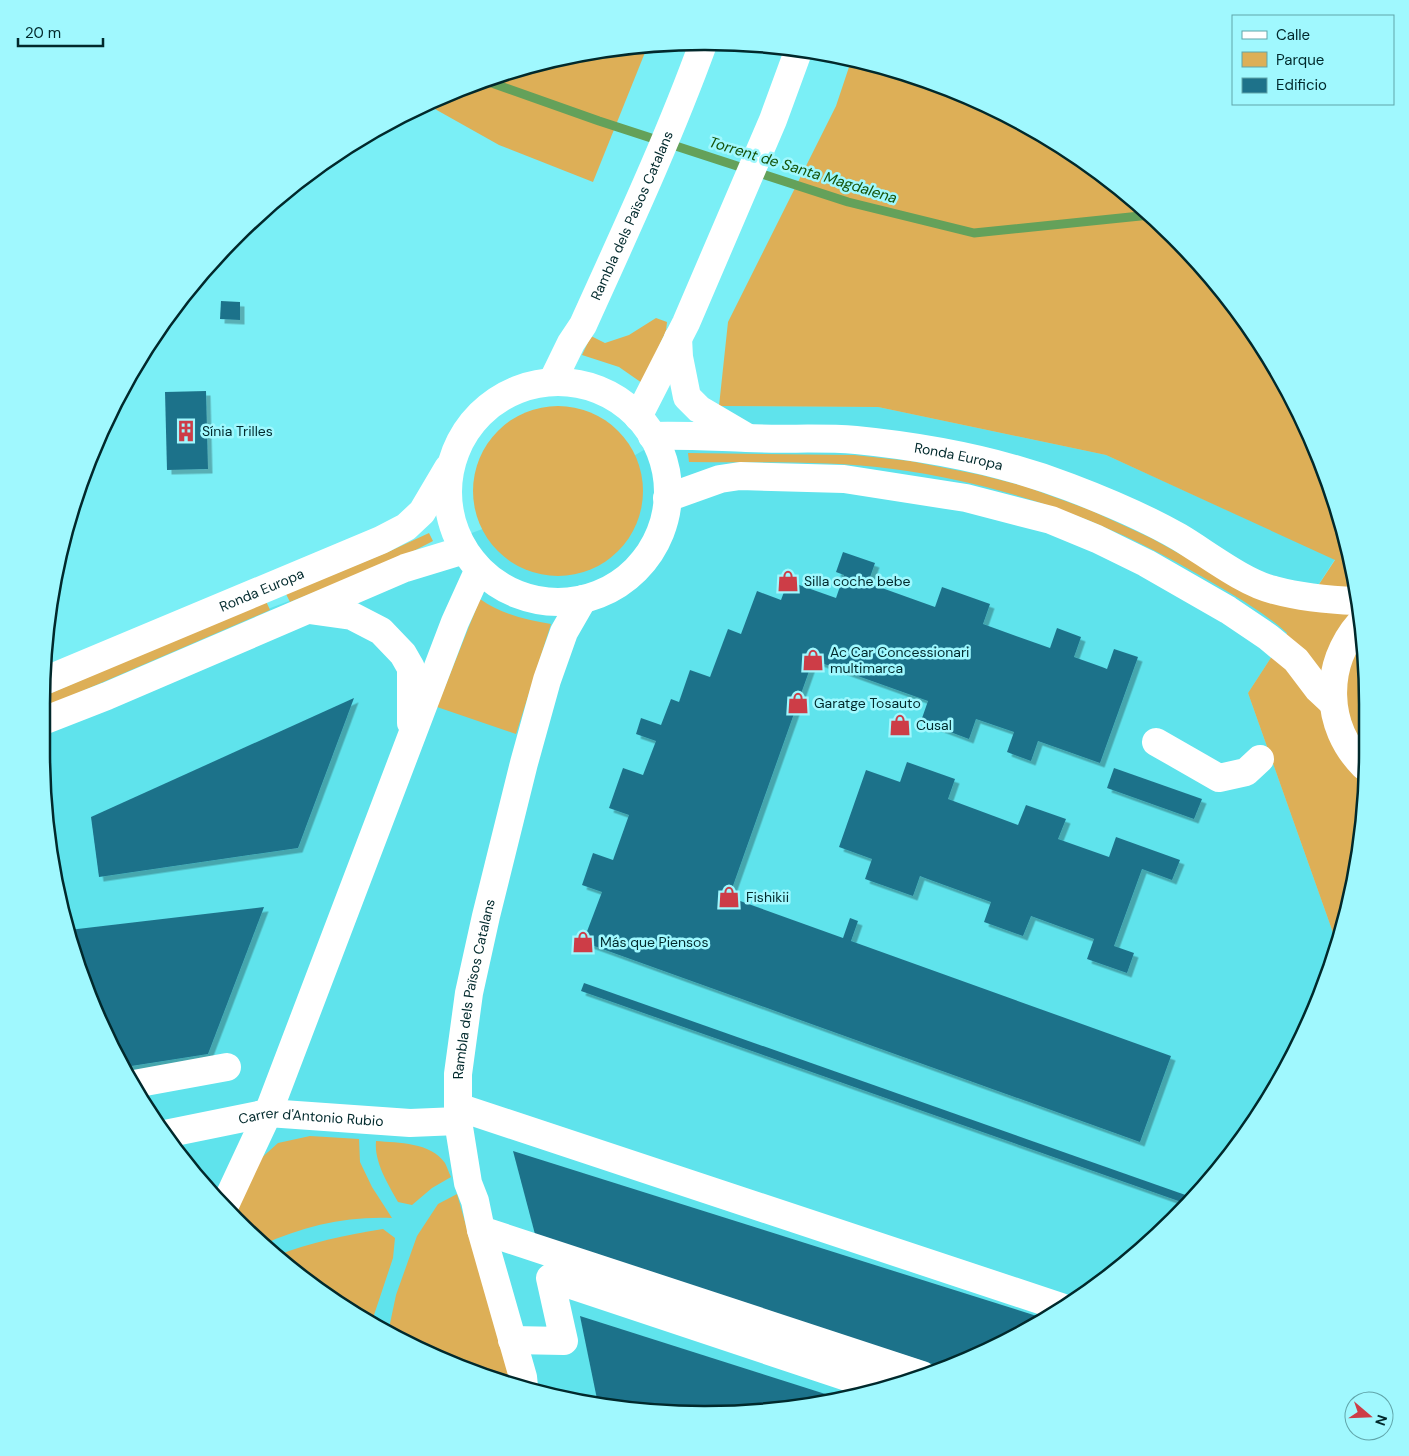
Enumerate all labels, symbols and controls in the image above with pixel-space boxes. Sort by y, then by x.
scale bar [18,15,102,47]
legend [1232,15,1394,105]
text: 20 m [25,23,61,43]
text: Calle [1276,25,1310,45]
text: Parque [1276,50,1324,70]
text: Edificio [1276,75,1327,95]
street label: Rambla dels Països Catalans [587,128,677,303]
water label: Torrent de Santa Magdalena [706,132,900,208]
building icon: Sínia Trilles [173,418,199,444]
place label: Sínia Trilles [202,422,273,440]
street label: Ronda Europa [913,438,1005,474]
street label: Ronda Europa [217,564,307,616]
shop icon: Silla coche bebe [775,568,801,594]
place label: Silla coche bebe [804,572,911,590]
place label: Ac Car Concessionari multimarca [830,643,969,677]
shop icon: Ac Car Concessionari multimarca [800,647,826,673]
shop icon: Garatge Tosauto [785,690,811,716]
place label: Garatge Tosauto [814,694,921,712]
shop icon: Cusal [887,712,913,738]
place label: Cusal [916,716,952,734]
shop icon: Fishikii [716,884,742,910]
place label: Fishikii [746,888,789,906]
street label: Rambla dels Països Catalans [449,897,499,1079]
shop icon: Más que Piensos [570,929,596,955]
place label: Más que Piensos [600,933,708,951]
street label: Carrer d'Antonio Rubio [237,1104,384,1130]
north arrow [1344,1391,1394,1441]
text: N [1371,1412,1391,1428]

